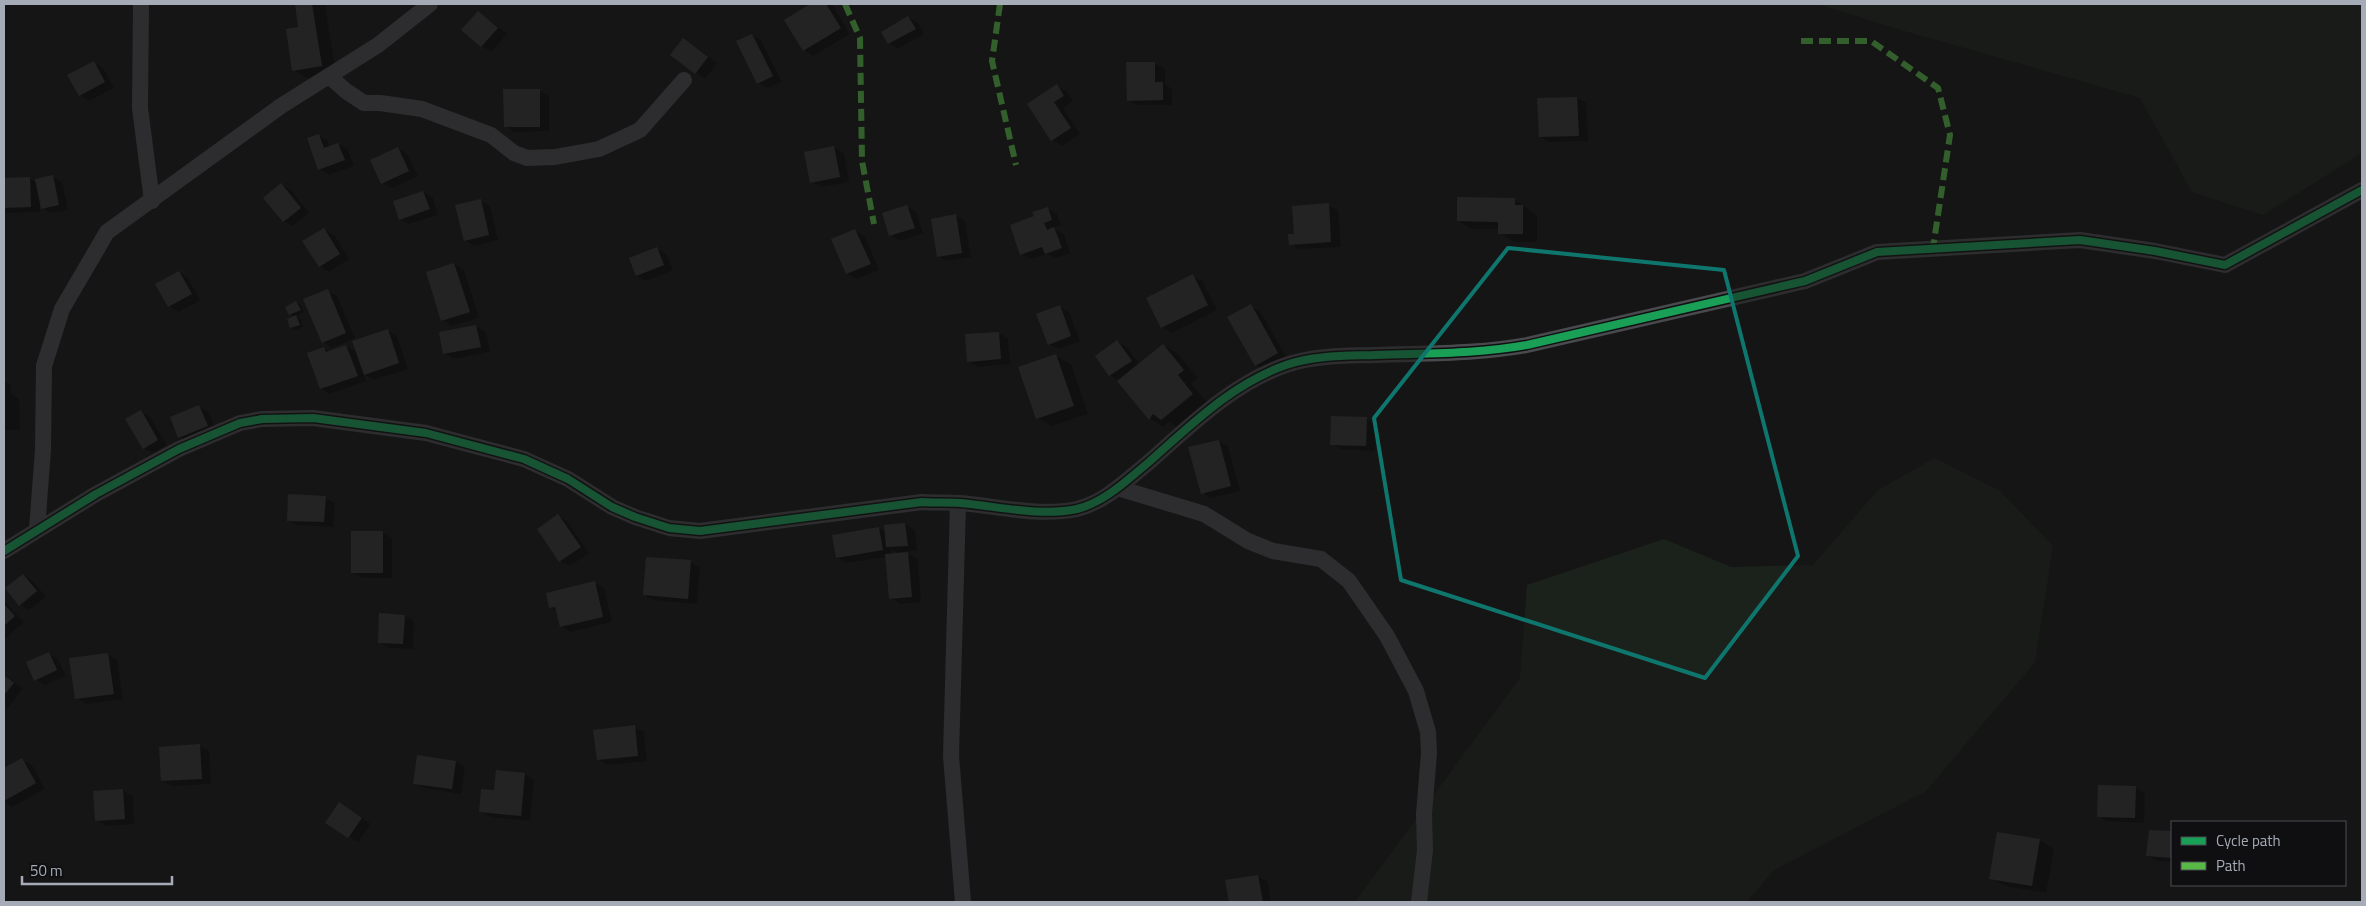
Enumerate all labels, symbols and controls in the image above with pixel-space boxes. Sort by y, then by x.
legend [2171,821,2346,886]
text: Cycle path [2216,829,2281,852]
scale bar [22,854,172,886]
text: Path [2216,854,2246,877]
text: 50 m [30,859,63,882]

